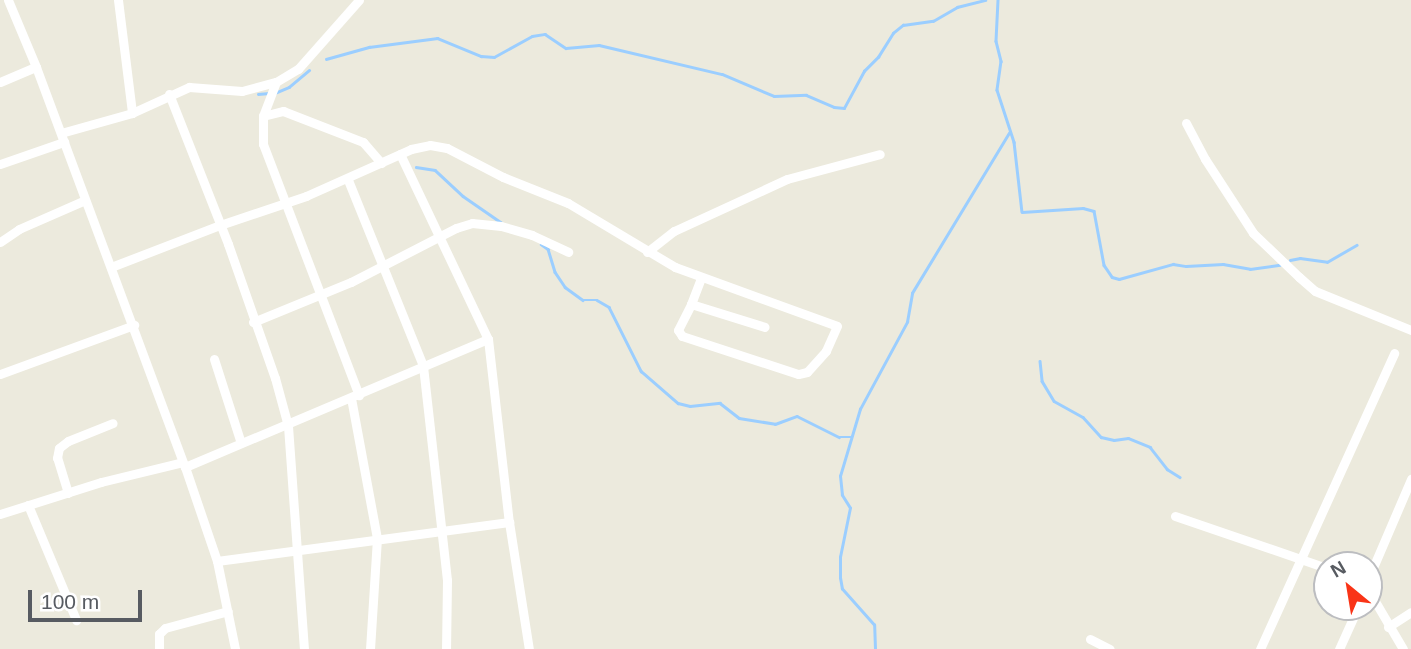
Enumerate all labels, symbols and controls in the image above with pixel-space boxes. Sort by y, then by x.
north arrow [1313,551,1383,621]
text: N [1327,557,1349,582]
scale bar [32,576,145,620]
text: 100 m [41,590,99,613]

